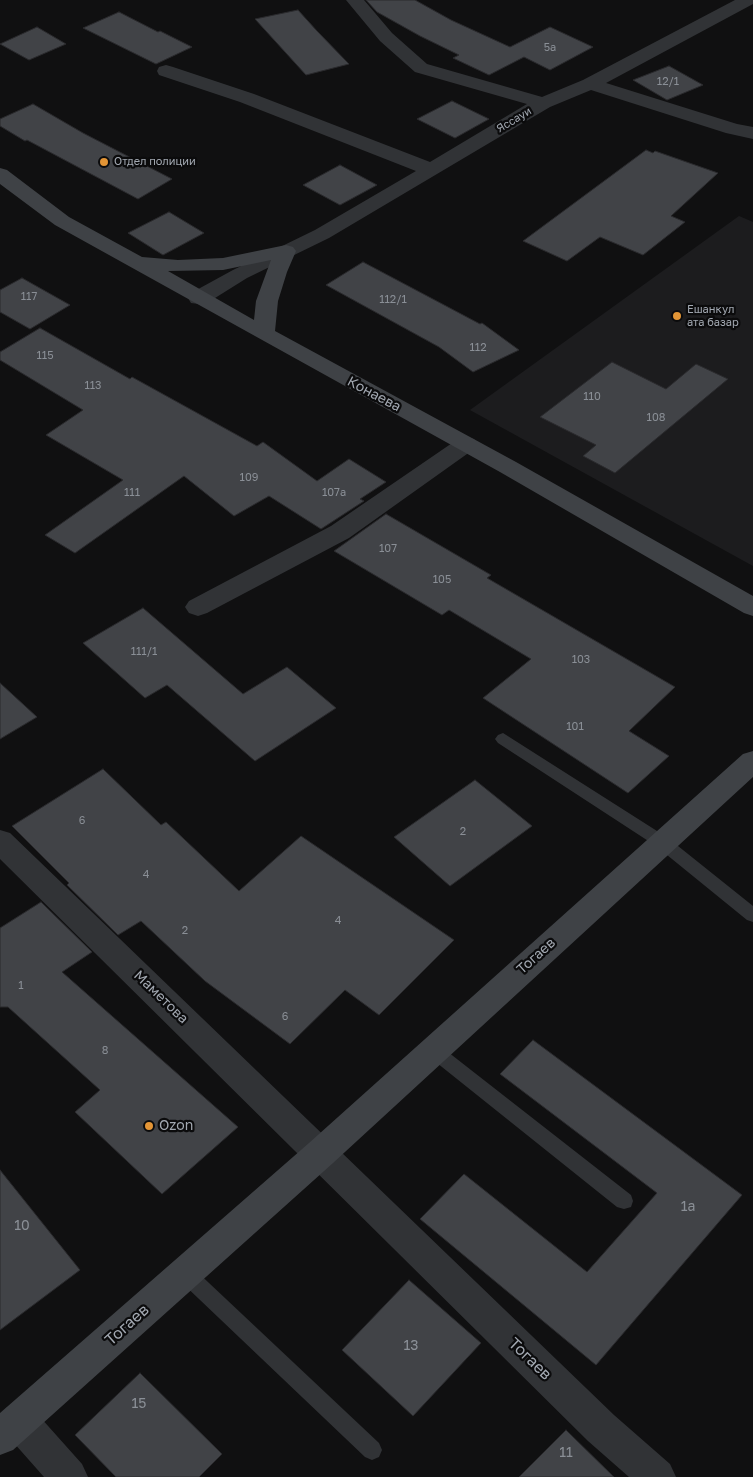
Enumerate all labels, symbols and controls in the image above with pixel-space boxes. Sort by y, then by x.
house number: 5а [544,41,556,55]
house number: 12/1 [657,75,679,89]
street label: Яссауи [494,104,534,136]
place label: Отдел полиции [114,155,196,169]
marker: Отдел полиции [98,156,110,168]
house number: 117 [21,290,37,304]
house number: 112/1 [379,293,407,307]
place label: Ешанкул ата базар [687,303,739,329]
marker: Ешанкул ата базар [671,310,683,322]
house number: 112 [469,341,487,355]
house number: 115 [36,349,54,363]
street label: Конаева [344,373,404,415]
house number: 113 [84,379,102,393]
house number: 110 [583,390,601,404]
house number: 108 [647,411,665,425]
house number: 109 [240,471,258,485]
house number: 111 [124,486,140,500]
house number: 107а [322,486,346,500]
house number: 107 [379,542,397,556]
house number: 105 [433,573,451,587]
house number: 111/1 [131,645,157,659]
house number: 103 [572,653,590,667]
house number: 101 [566,720,584,734]
house number: 6 [79,814,85,828]
house number: 2 [460,825,466,839]
house number: 4 [143,868,149,882]
house number: 4 [335,914,341,928]
house number: 2 [182,924,188,938]
street label: Тогаев [513,934,559,978]
street label: Маметова [130,967,192,1027]
house number: 1 [18,979,24,993]
house number: 6 [282,1010,288,1024]
house number: 8 [102,1044,108,1058]
place label: Ozon [159,1118,193,1134]
marker: Ozon [143,1120,155,1132]
house number: 1а [681,1199,695,1215]
house number: 10 [14,1218,30,1234]
street label: Тогаев [101,1300,153,1350]
street label: Тогаев [504,1334,556,1384]
house number: 13 [404,1338,418,1354]
house number: 15 [132,1396,146,1412]
house number: 11 [559,1445,573,1461]

